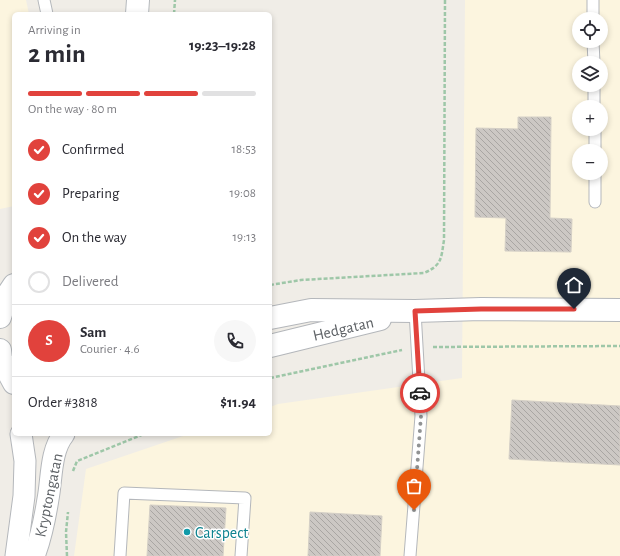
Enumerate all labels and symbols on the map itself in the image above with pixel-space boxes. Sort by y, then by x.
pin [557,268,591,309]
street label: Hedgatan [311,314,375,344]
courier [400,373,440,413]
street label: Kryptongatan [32,452,67,539]
pin [397,469,431,510]
place label: Carspect [195,525,248,541]
marker: Carspect [182,527,192,537]

